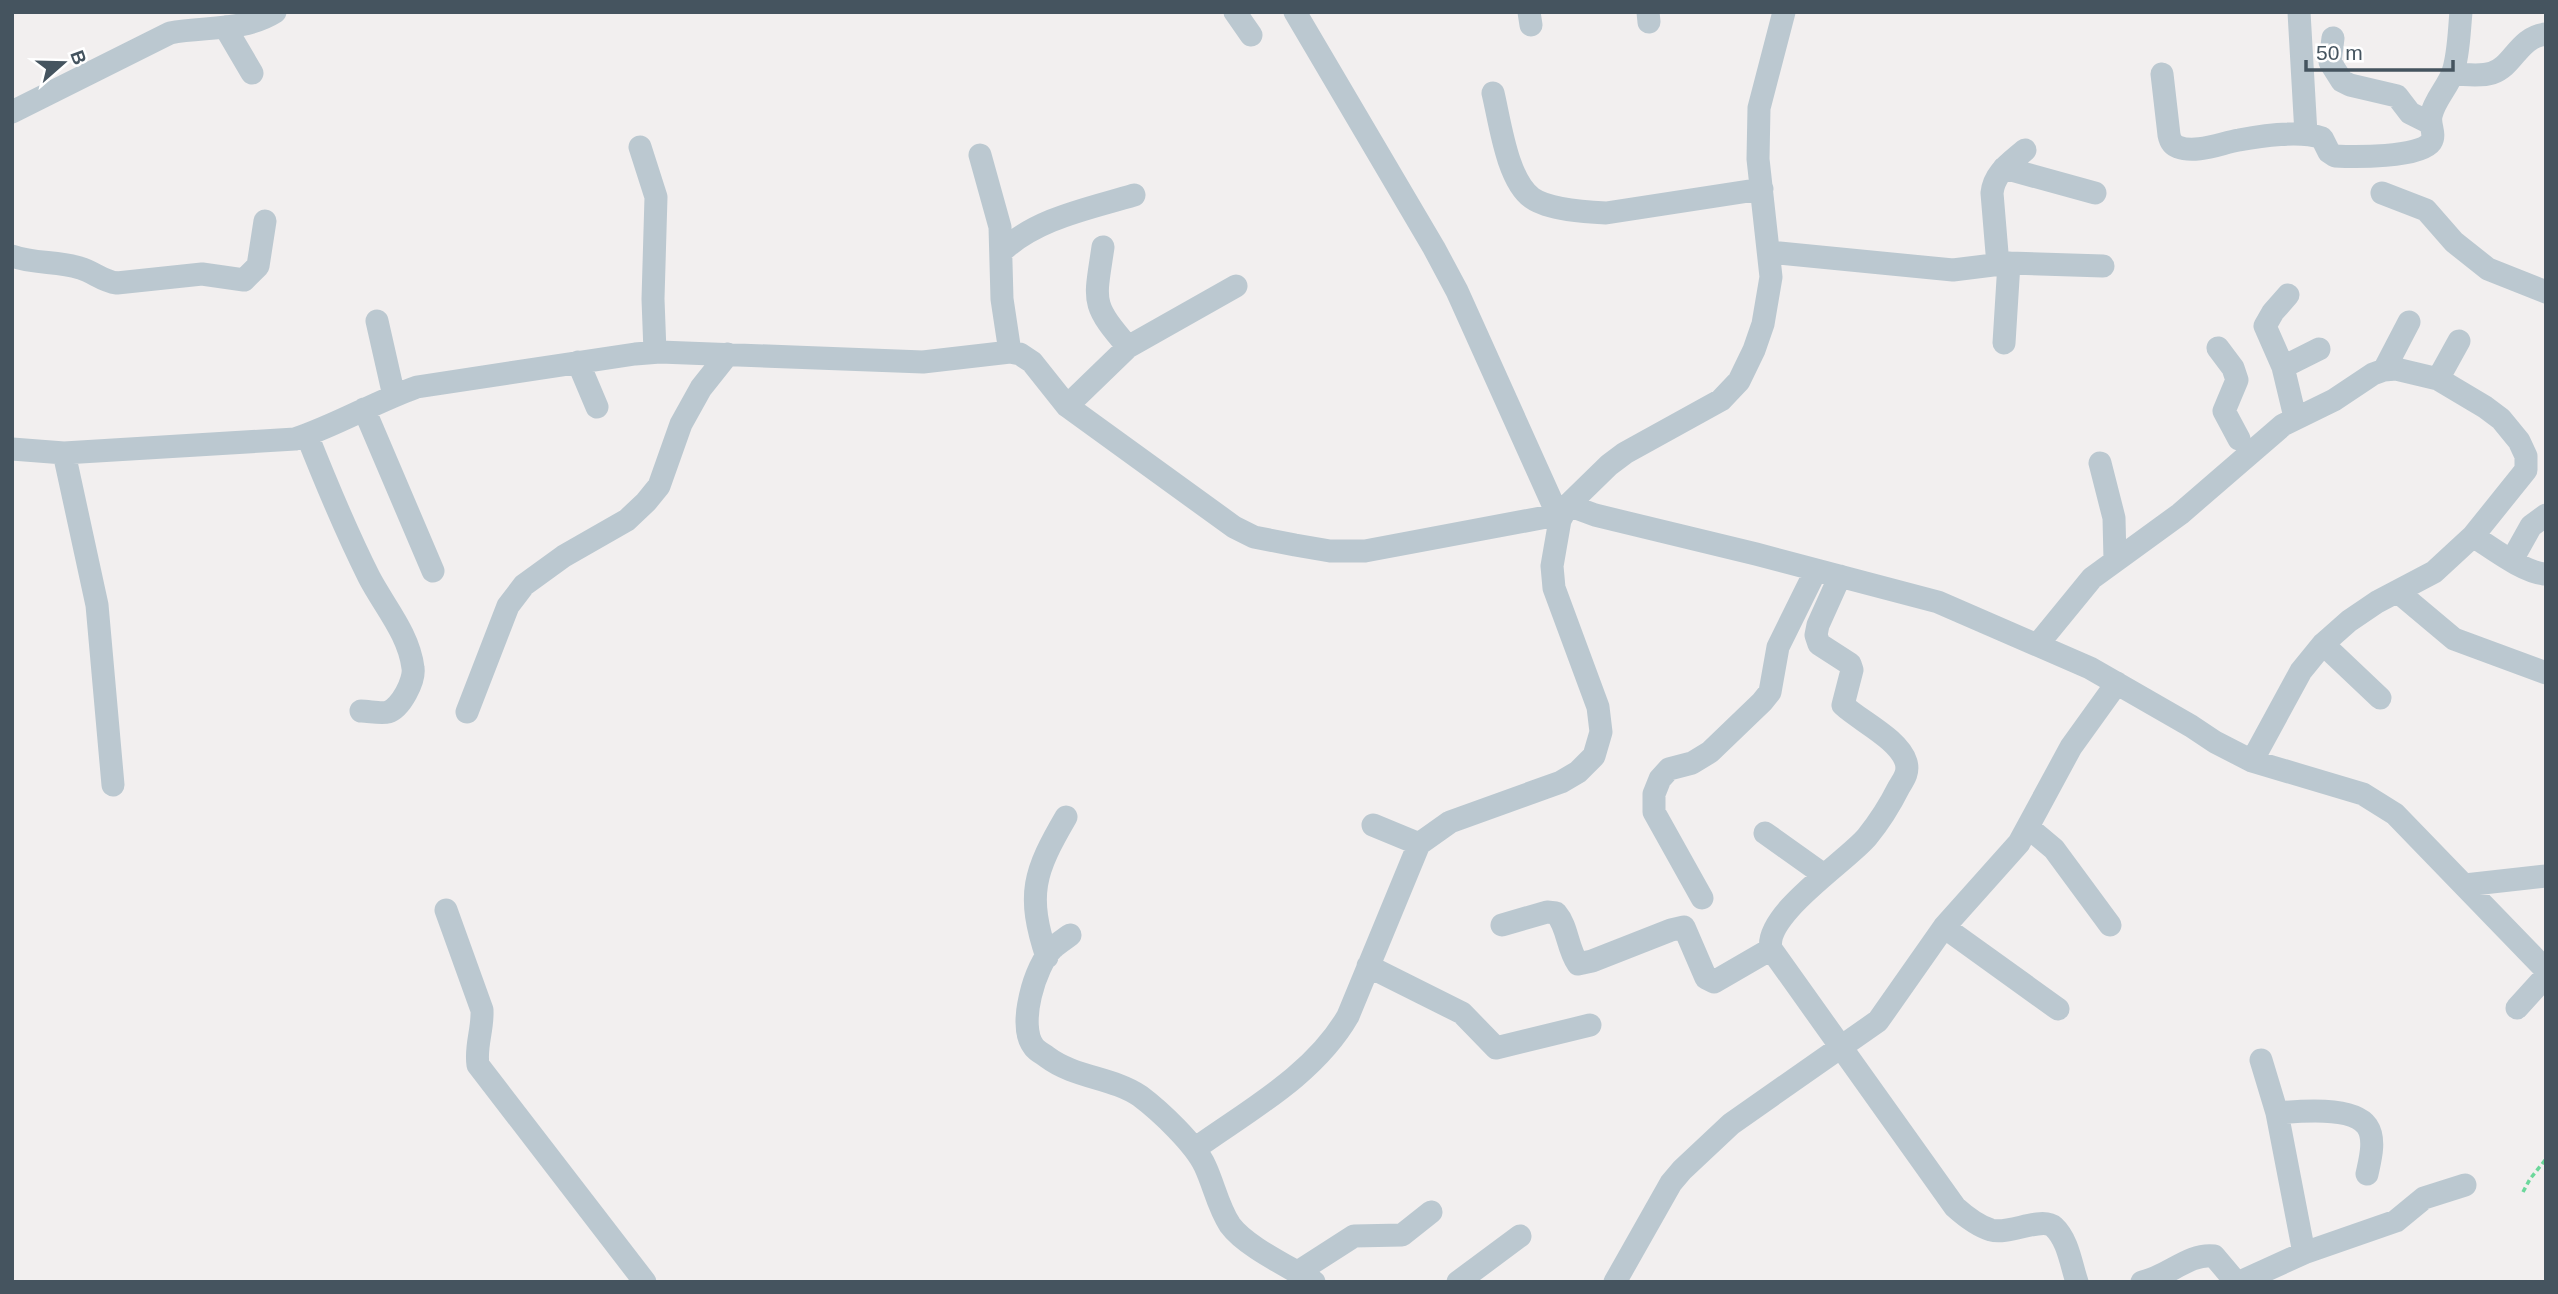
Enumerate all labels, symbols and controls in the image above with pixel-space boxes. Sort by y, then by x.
north arrow [28,28,98,98]
scale bar [2306,28,2453,72]
text: 50 m [2316,41,2363,64]
text: B [66,47,91,67]

